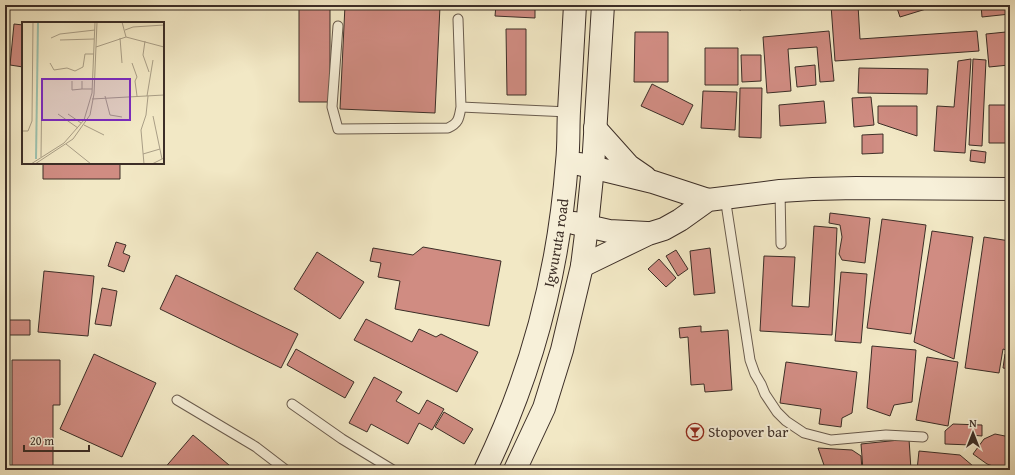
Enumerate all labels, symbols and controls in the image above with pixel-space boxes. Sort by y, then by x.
inset map [22,22,164,164]
street label: Igwuruta road [538,197,573,289]
north arrow [953,413,993,453]
text: N [969,415,977,431]
place label: Stopover bar [708,421,788,442]
bar icon: Stopover bar [685,422,705,442]
scale bar [24,427,89,453]
text: 20 m [30,432,54,449]

